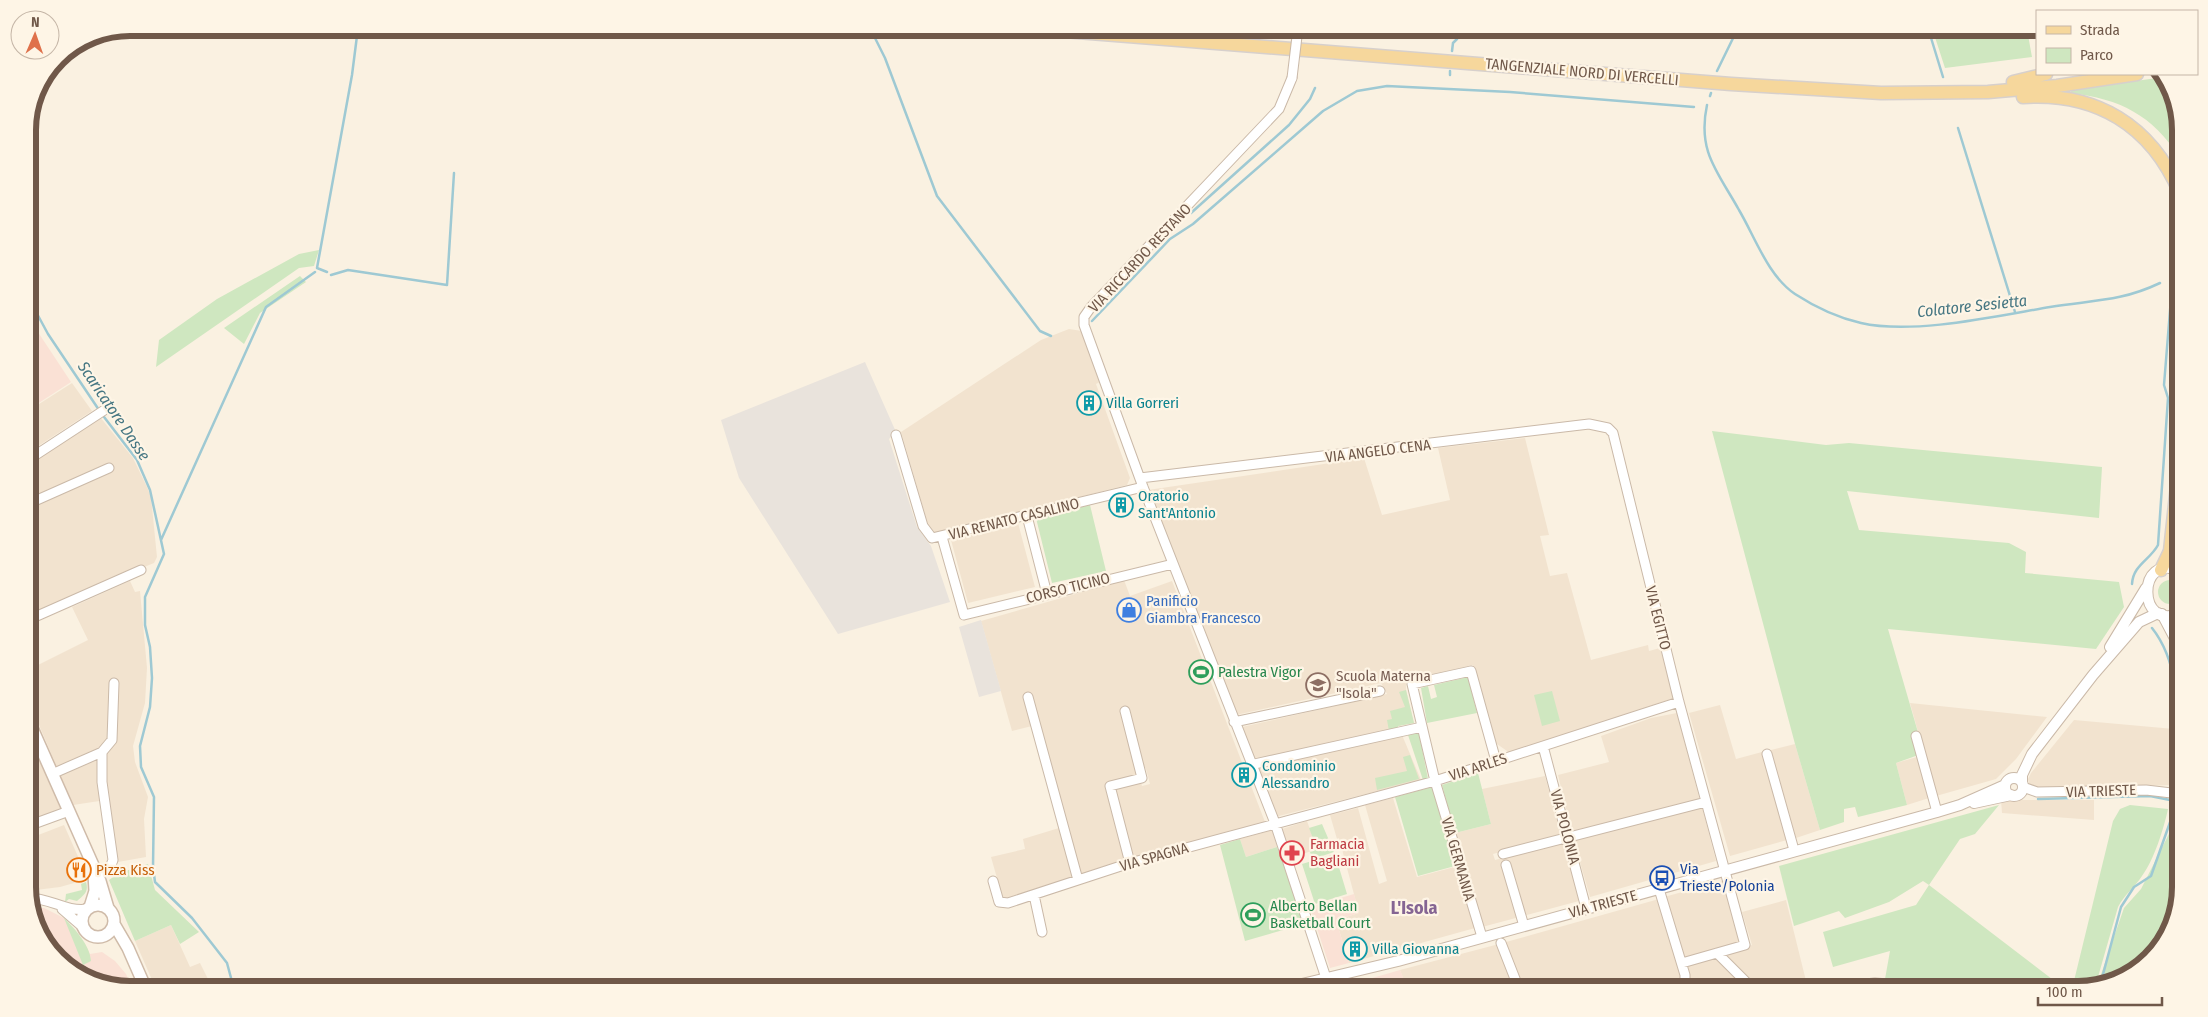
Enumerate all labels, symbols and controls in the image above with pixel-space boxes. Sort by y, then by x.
north arrow [10,10,60,60]
legend [2036,10,2198,75]
text: N [31,14,40,31]
text: Strada [2080,21,2120,39]
text: Parco [2080,46,2113,64]
street label: TANGENZIALE NORD DI VERCELLI [1485,55,1679,89]
street label: VIA RICCARDO RESTANO [1085,200,1195,316]
water label: Colatore Sesietta [1916,291,2028,321]
water label: Scaricatore Dasse [73,357,154,464]
building icon: Villa Gorreri [1076,390,1102,416]
place label: Villa Gorreri [1106,394,1179,412]
street label: VIA ANGELO CENA [1324,436,1432,466]
place label: Oratorio Sant'Antonio [1138,487,1216,522]
building icon: Oratorio Sant'Antonio [1108,492,1134,518]
street label: VIA RENATO CASALINO [947,494,1081,544]
street label: CORSO TICINO [1024,569,1112,607]
street label: VIA EGITTO [1641,584,1675,652]
place label: Panificio Giambra Francesco [1146,592,1261,627]
shop icon: Panificio Giambra Francesco [1116,597,1142,623]
sports icon: Palestra Vigor [1188,659,1214,685]
place label: Palestra Vigor [1218,663,1303,681]
place label: Scuola Materna "Isola" [1336,667,1431,702]
school or university icon: Scuola Materna "Isola" [1305,672,1331,698]
street label: VIA ARLES [1447,749,1509,785]
place label: Condominio Alessandro [1262,757,1336,792]
building icon: Condominio Alessandro [1231,762,1257,788]
street label: VIA TRIESTE [2066,781,2136,801]
street label: VIA POLONIA [1546,788,1584,866]
street label: VIA GERMANIA [1437,815,1479,903]
place label: Farmacia Bagliani [1310,835,1365,870]
street label: VIA SPAGNA [1118,839,1191,875]
pharmacy icon: Farmacia Bagliani [1279,840,1305,866]
restaurant icon: Pizza Kiss [66,857,92,883]
place label: Via Trieste/Polonia [1680,860,1775,895]
place label: Pizza Kiss [96,861,155,879]
bus stop icon: Via Trieste/Polonia [1649,865,1675,891]
street label: VIA TRIESTE [1567,886,1639,922]
place label: Alberto Bellan Basketball Court [1270,897,1371,932]
district label: L'Isola [1391,897,1437,919]
sports icon: Alberto Bellan Basketball Court [1240,902,1266,928]
building icon: Villa Giovanna [1342,936,1368,962]
place label: Villa Giovanna [1372,940,1459,958]
scale bar [2038,974,2162,1006]
text: 100 m [2046,983,2083,1001]

